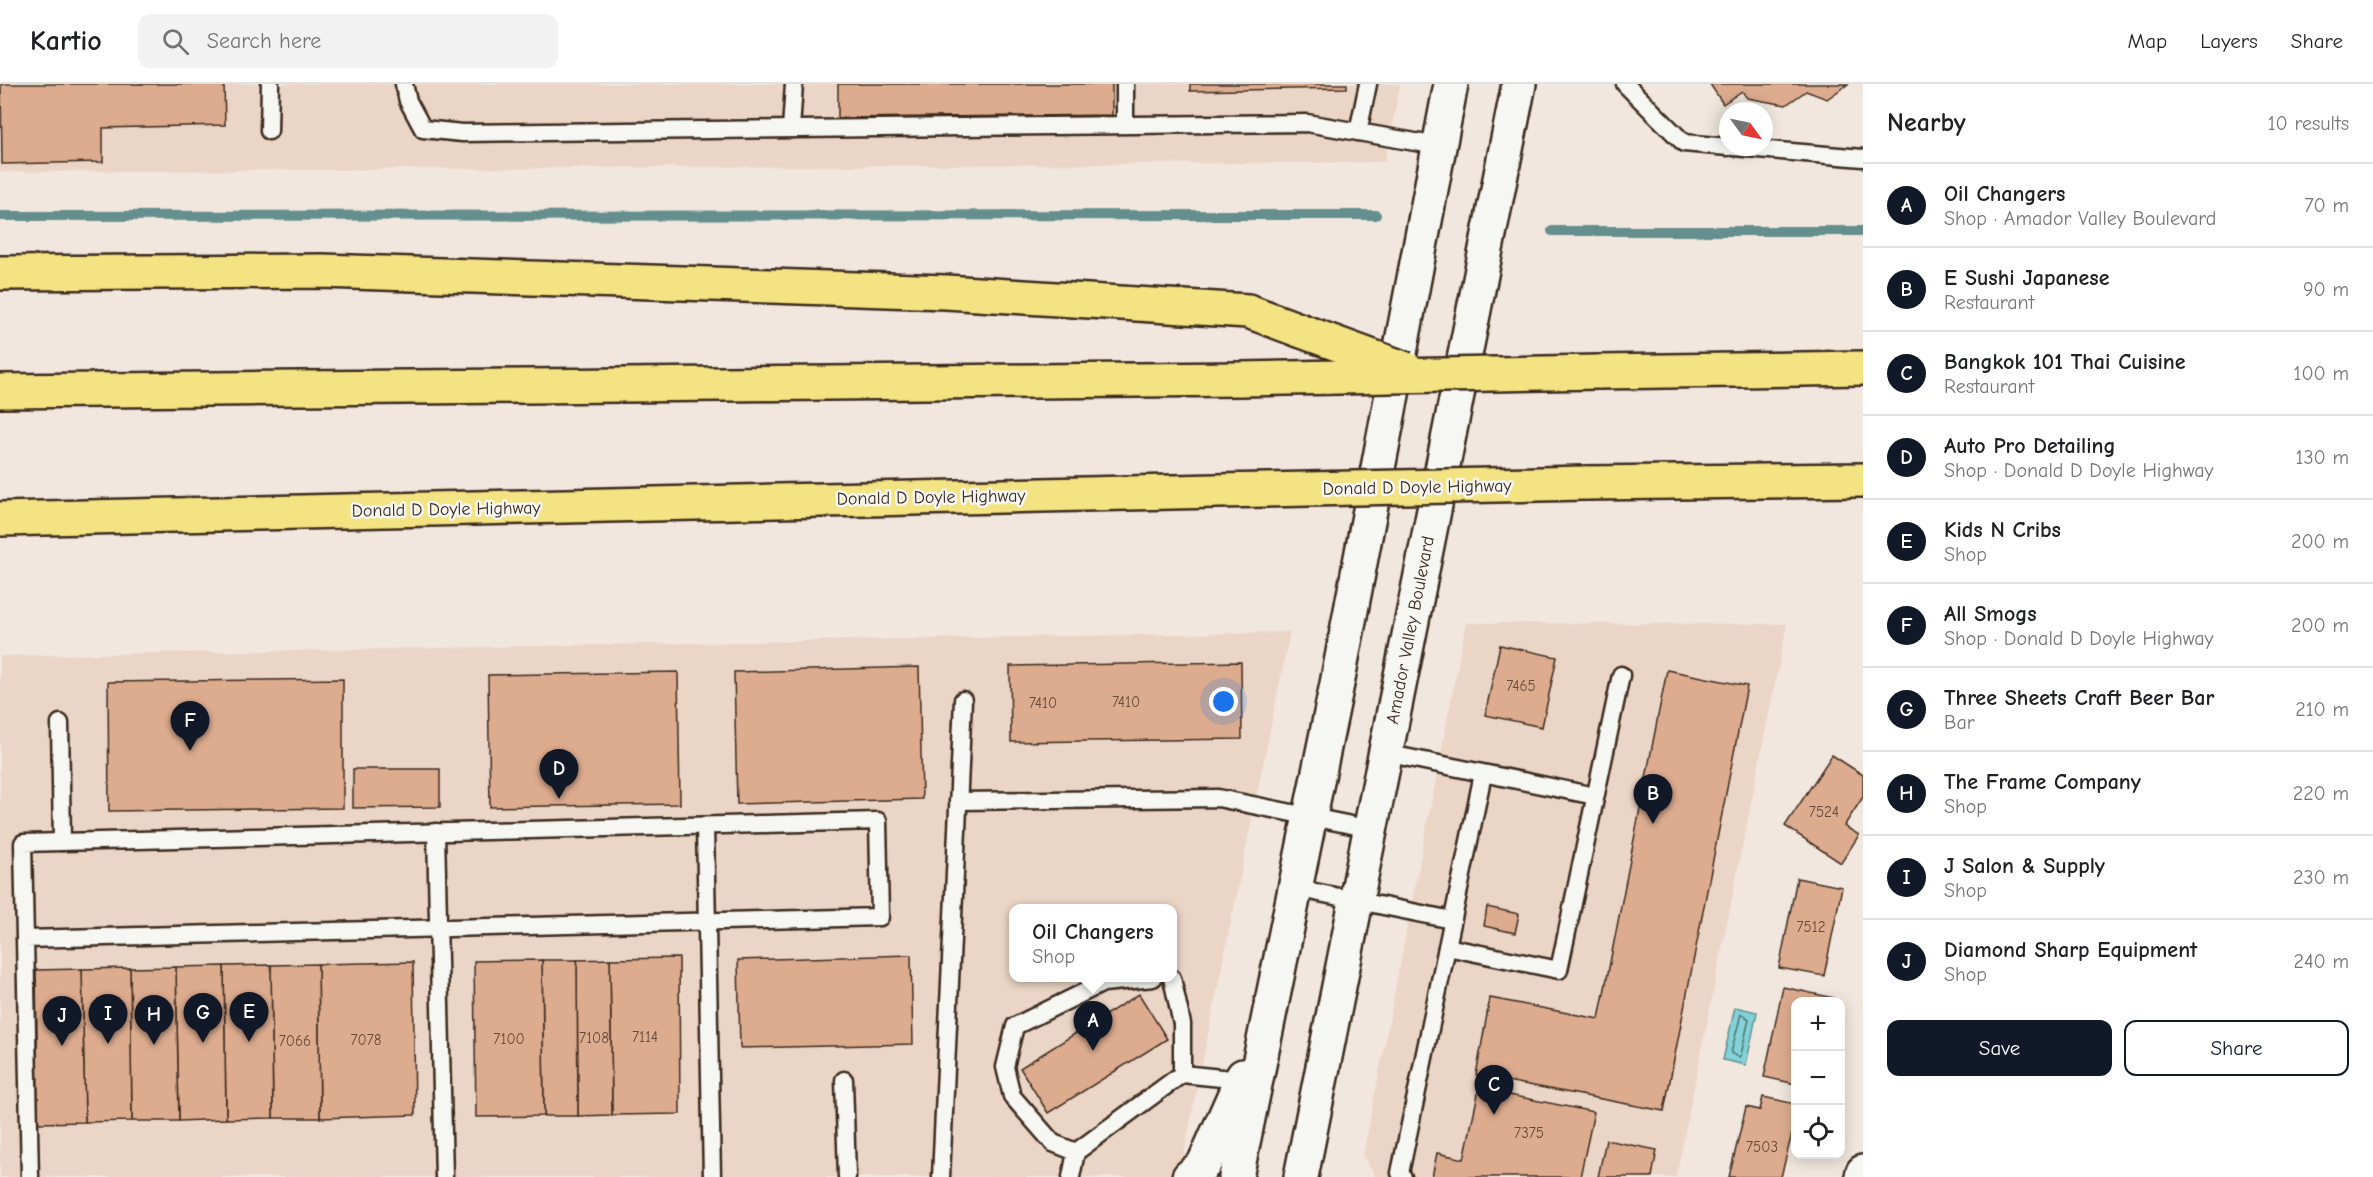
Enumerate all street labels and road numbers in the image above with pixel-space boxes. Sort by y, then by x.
street label: Donald D Doyle Highway [1322,475,1513,500]
street label: Donald D Doyle Highway [836,485,1027,510]
street label: Donald D Doyle Highway [351,497,542,522]
street label: Amador Valley Boulevard [1382,534,1439,726]

